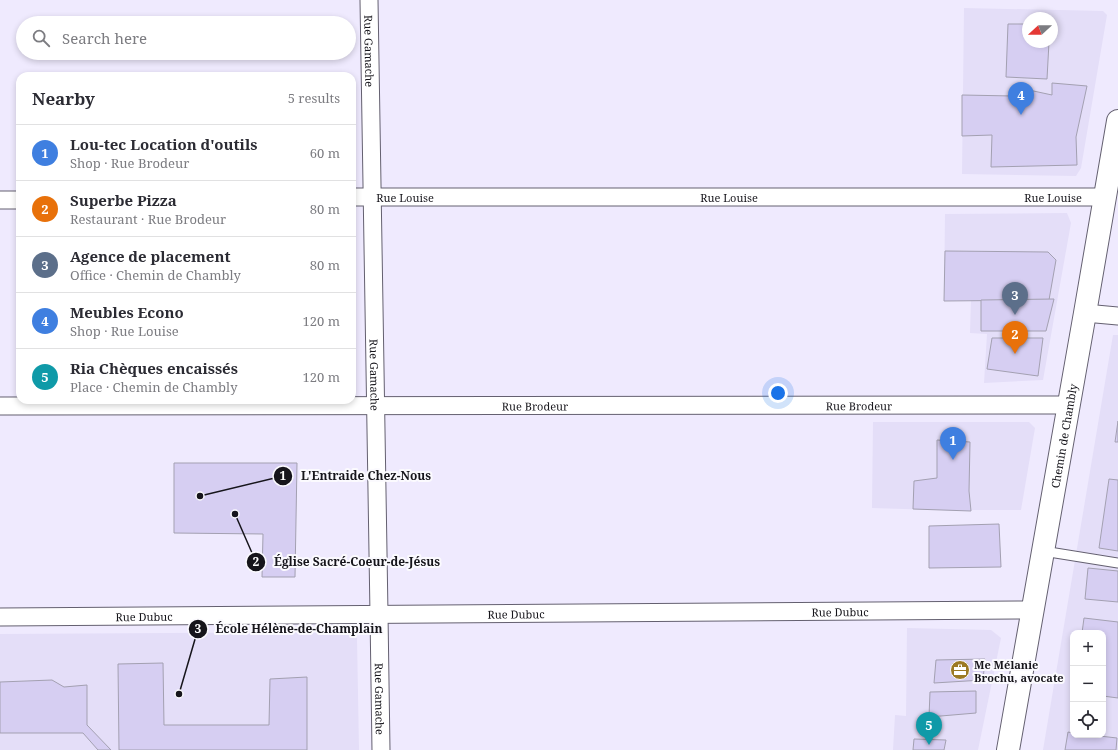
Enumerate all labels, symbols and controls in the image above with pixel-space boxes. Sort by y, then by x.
north arrow [1022,12,1058,48]
street label: Rue Gamache [362,15,378,87]
search box [16,16,356,60]
icon: search [30,27,52,49]
text: Search here [62,28,147,48]
pin: 4 [1008,82,1034,115]
text: Nearby [32,87,95,110]
text: 5 results [288,89,340,107]
text: Lou-tec Location d'outils [70,134,257,154]
text: 1 [41,144,49,162]
text: 60 m [310,144,340,162]
text: Shop · Rue Brodeur [70,154,189,172]
text: Superbe Pizza [70,190,177,210]
street label: Rue Louise [376,190,434,205]
street label: Rue Louise [700,190,758,205]
street label: Rue Louise [1024,190,1082,205]
text: 2 [41,200,49,218]
text: 80 m [310,200,340,218]
text: Restaurant · Rue Brodeur [70,210,226,228]
text: Agence de placement [70,246,230,266]
text: 3 [41,256,49,274]
text: 80 m [310,256,340,274]
text: Office · Chemin de Chambly [70,266,241,284]
pin: 3 [1002,282,1028,315]
text: Meubles Econo [70,302,184,322]
text: 4 [41,312,49,330]
text: 120 m [303,312,340,330]
pin: 2 [1002,321,1028,354]
text: Shop · Rue Louise [70,322,179,340]
street label: Rue Gamache [367,339,383,411]
text: Ria Chèques encaissés [70,358,238,378]
text: 5 [41,368,49,386]
text: 120 m [303,368,340,386]
text: Place · Chemin de Chambly [70,378,237,396]
street label: Chemin de Chambly [1047,382,1080,489]
your location [768,383,788,403]
street label: Rue Brodeur [502,398,569,413]
street label: Rue Brodeur [826,398,893,413]
pin: 1 [940,427,966,460]
callout: L'Entraide Chez-Nous [273,464,439,488]
text: 1 [280,467,287,484]
text: L'Entraide Chez-Nous [301,467,431,484]
callout: Église Sacré-Coeur-de-Jésus [246,550,448,574]
text: 2 [253,553,260,570]
text: Église Sacré-Coeur-de-Jésus [274,553,440,570]
street label: Rue Dubuc [811,604,869,619]
street label: Rue Dubuc [487,606,545,621]
street label: Rue Dubuc [115,608,173,624]
callout: École Hélène-de-Champlain [188,617,391,641]
text: 3 [195,620,202,637]
text: École Hélène-de-Champlain [216,620,382,637]
map controls [1070,630,1106,738]
button: + [1070,630,1106,666]
place label: Me Mélanie Brochu, avocate [974,657,1064,685]
office icon: Me Mélanie Brochu, avocate [949,659,971,681]
street label: Rue Gamache [372,663,388,735]
button: − [1070,666,1106,702]
button: locate [1070,702,1106,738]
pin: 5 [916,712,942,745]

